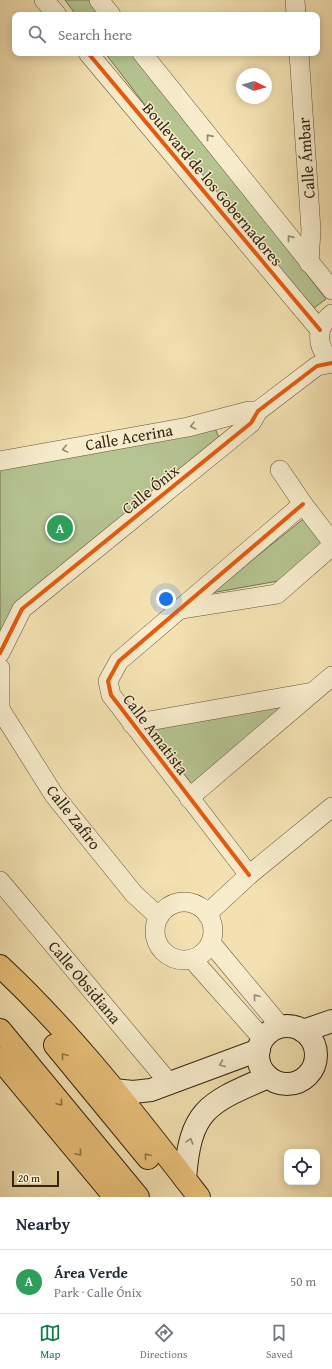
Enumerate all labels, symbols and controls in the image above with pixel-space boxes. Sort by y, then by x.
search box [12,12,320,56]
icon: search [26,23,48,45]
text: Search here [58,24,132,45]
north arrow [236,68,272,104]
street label: Boulevard de los Gobernadores [137,97,289,271]
street label: Calle Ámbar [291,116,321,199]
one-way arrow [206,134,213,141]
one-way arrow [287,236,294,243]
street label: Calle Acerina [83,417,175,456]
one-way arrow [189,421,196,429]
one-way arrow [62,444,68,453]
street label: Calle Ónix [116,458,184,520]
pin: A [47,513,73,543]
your location [156,589,176,609]
street label: Calle Amatista [117,688,195,780]
street label: Calle Zafiro [41,779,107,855]
street label: Calle Obsidiana [43,935,127,1029]
one-way arrow [253,994,261,1002]
one-way arrow [62,1054,69,1061]
one-way arrow [219,1060,226,1068]
one-way arrow [56,1099,63,1106]
one-way arrow [185,1137,194,1144]
one-way arrow [74,1149,81,1156]
map controls [284,1149,320,1185]
button: locate [284,1149,320,1185]
one-way arrow [145,1154,152,1161]
scale bar [12,1169,59,1188]
text: 20 m [18,1170,40,1186]
text: Nearby [16,1211,70,1236]
text: Área Verde [54,1262,128,1283]
text: A [25,1272,33,1291]
text: 50 m [290,1272,316,1291]
text: Park · Calle Ónix [54,1283,142,1302]
tab: Map [39,1322,61,1362]
tab: Directions [140,1322,187,1362]
tab: Saved [266,1322,293,1362]

